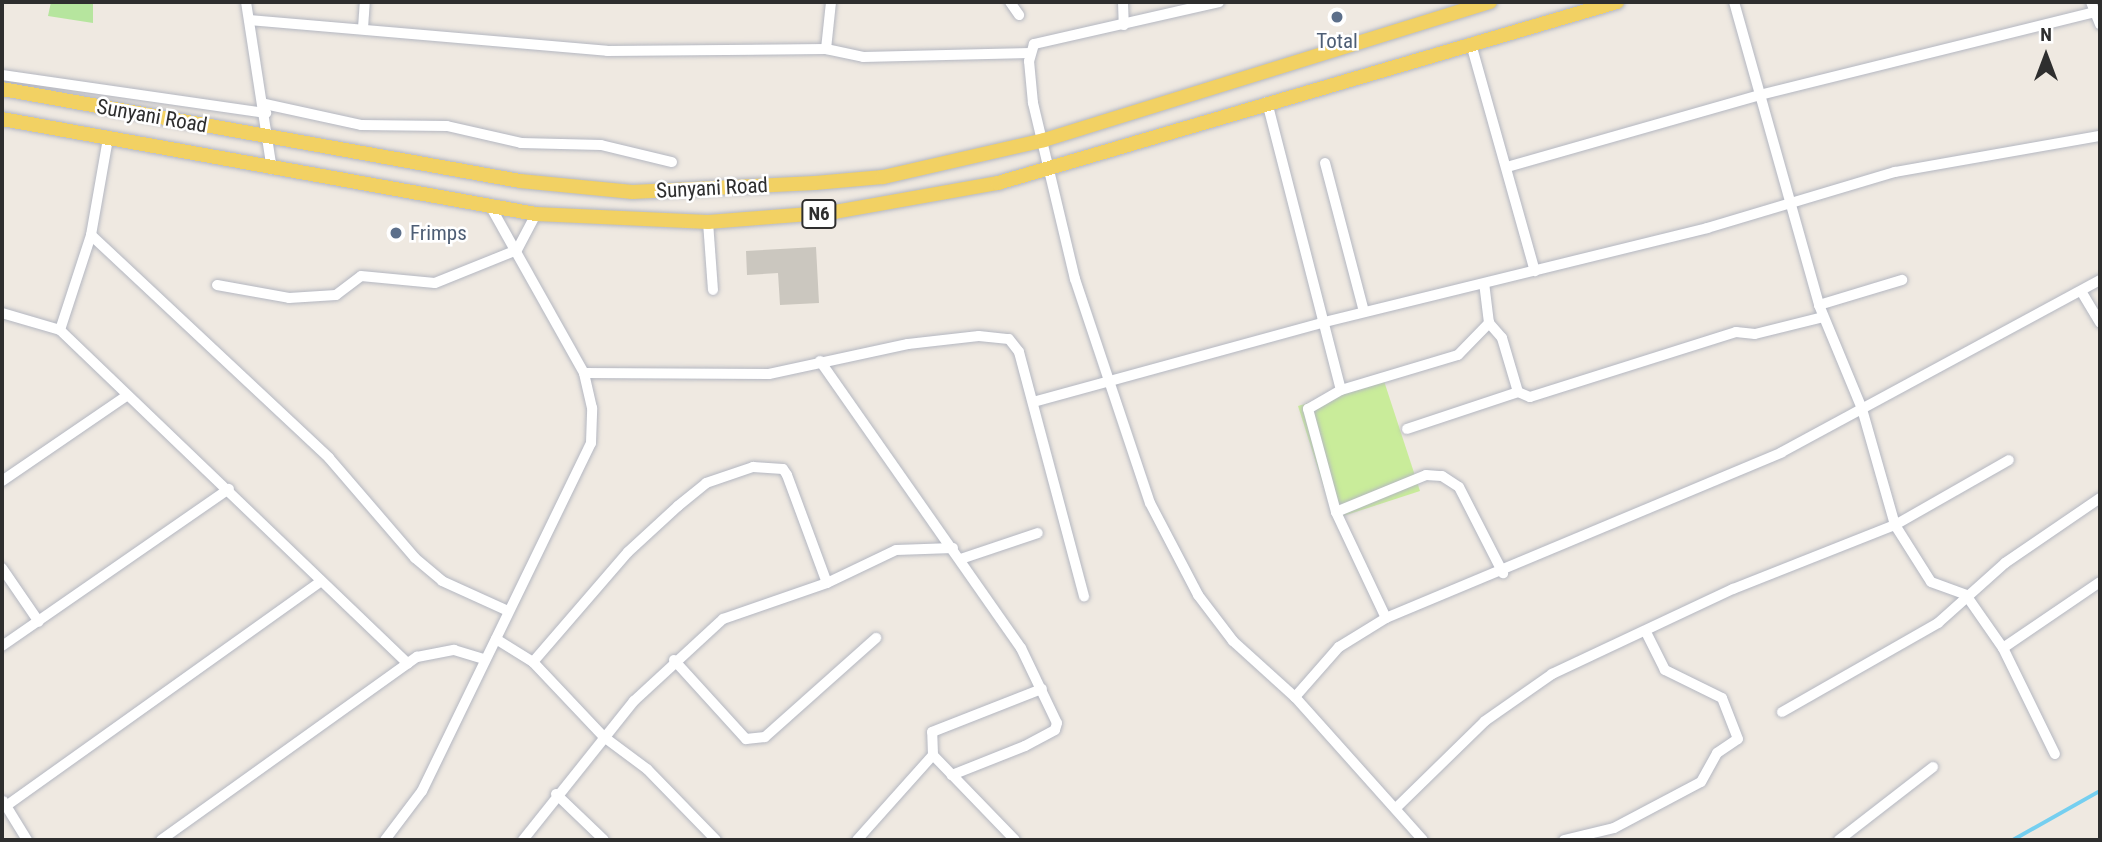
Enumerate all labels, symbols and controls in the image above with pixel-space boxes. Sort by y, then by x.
marker: Total [1329,9,1345,25]
north arrow [2011,21,2081,91]
text: N [2040,23,2052,46]
place label: Total [1316,28,1358,54]
street label: Sunyani Road [95,94,209,138]
street label: Sunyani Road [655,172,769,204]
road number: N6 [800,198,838,230]
place label: Frimps [410,220,467,246]
marker: Frimps [388,225,404,241]

